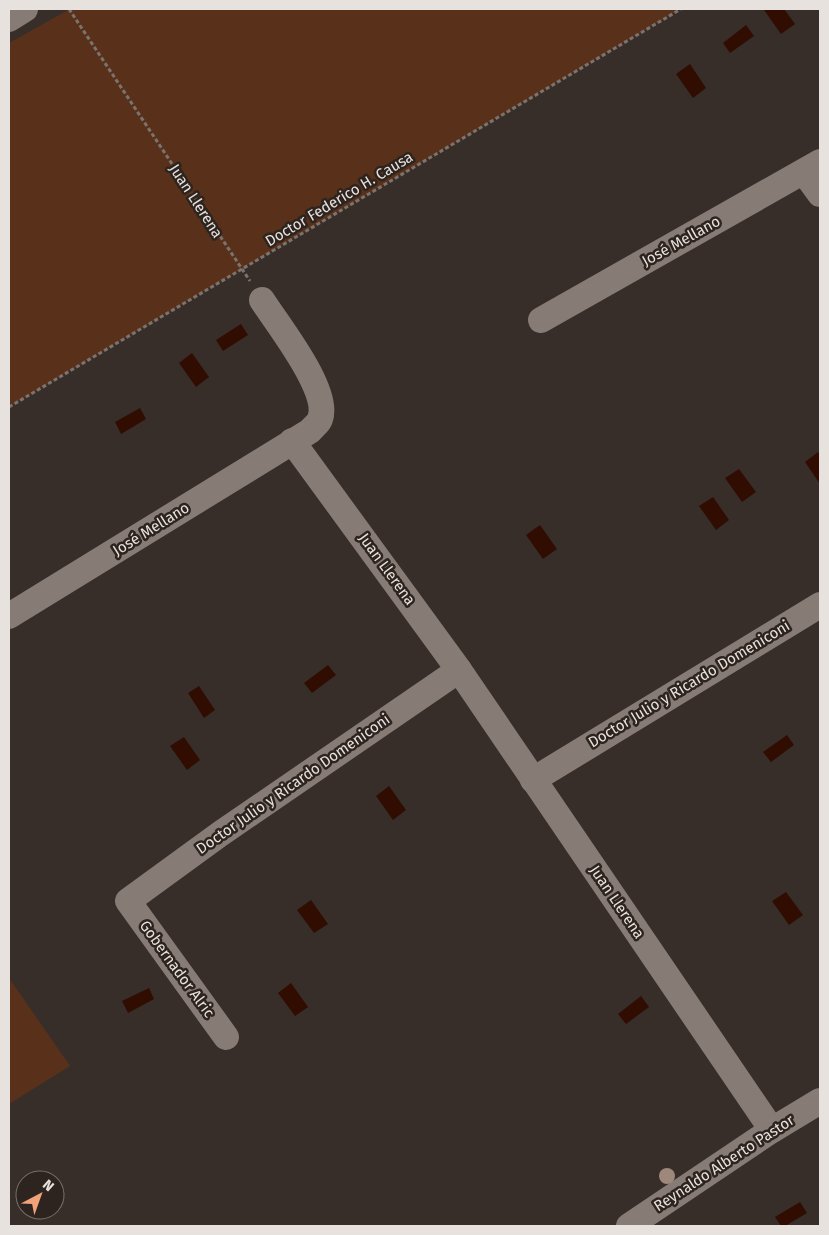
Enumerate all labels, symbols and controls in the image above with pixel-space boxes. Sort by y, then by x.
street label: Doctor Federico H. Causa [262,148,416,250]
street label: Juan Llerena [165,161,227,241]
street label: José Mellano [639,212,723,270]
street label: José Mellano [109,498,193,560]
street label: Juan Llerena [355,530,419,608]
street label: Doctor Julio y Ricardo Domeniconi [585,617,793,751]
street label: Doctor Julio y Ricardo Domeniconi [193,710,393,858]
street label: Juan Llerena [586,862,648,942]
street label: Gobernador Alric [136,917,218,1021]
street label: Reynaldo Alberto Pastor [650,1111,798,1215]
north arrow [15,1170,65,1220]
text: N [39,1176,57,1195]

